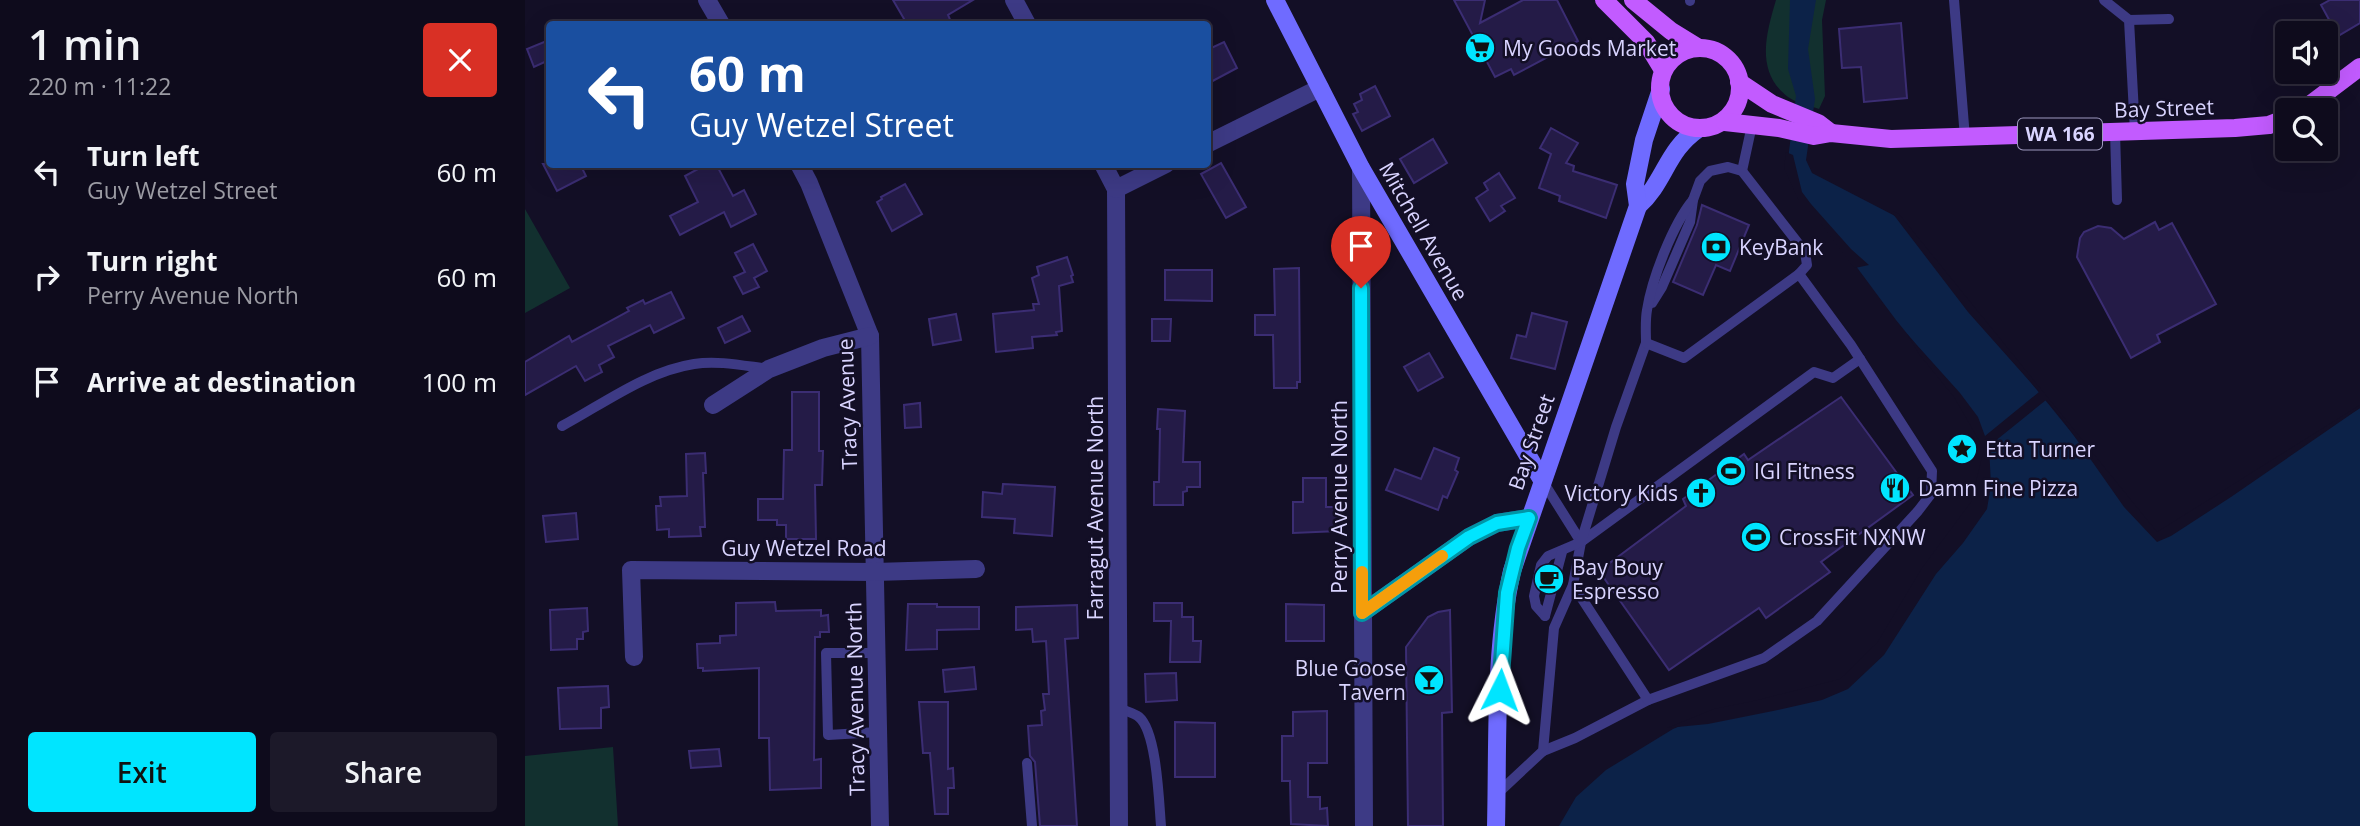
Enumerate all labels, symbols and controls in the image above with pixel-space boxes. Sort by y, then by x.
text: 1 min [28,15,141,72]
map controls [2275,21,2338,161]
button: sound [2275,21,2338,84]
button: close [423,23,497,97]
supermarket icon: My Goods Market [1463,31,1497,65]
place label: My Goods Market [1503,34,1676,62]
text: 60 m [689,40,806,106]
icon: left [574,49,665,140]
text: 220 m · 11:22 [28,70,171,102]
street label: Bay Street [2114,92,2214,124]
button: search [2275,98,2338,161]
text: Guy Wetzel Street [689,103,954,146]
road number: WA 166 [2018,118,2102,150]
text: Turn left [87,138,199,174]
icon: left [28,153,66,191]
text: 60 m [436,154,497,190]
street label: Mitchell Avenue [1373,157,1475,305]
text: Guy Wetzel Street [87,174,277,206]
pin [1331,216,1391,288]
icon: arrive [1342,227,1380,265]
bank icon: KeyBank [1699,230,1733,264]
place label: KeyBank [1739,233,1823,261]
text: Turn right [87,243,218,279]
icon: right [28,258,66,296]
text: 60 m [436,259,497,295]
text: Perry Avenue North [87,279,299,311]
street label: Tracy Avenue [831,338,863,470]
icon: arrive [28,363,66,401]
text: Arrive at destination [87,364,356,400]
text: 100 m [422,364,497,400]
street label: Bay Street [1502,390,1560,494]
street label: Farragut Avenue North [1081,396,1109,620]
street label: Perry Avenue North [1325,400,1353,594]
place icon: Etta Turner [1945,432,1979,466]
place label: Etta Turner [1985,435,2095,463]
sports icon: IGI Fitness [1714,454,1748,488]
place label: IGI Fitness [1754,457,1855,485]
restaurant icon: Damn Fine Pizza [1878,471,1912,505]
place label: Damn Fine Pizza [1918,474,2078,502]
church icon: Victory Kids [1684,476,1718,510]
place label: Victory Kids [1564,479,1678,507]
sports icon: CrossFit NXNW [1739,520,1773,554]
place label: CrossFit NXNW [1779,523,1926,551]
street label: Guy Wetzel Road [721,534,887,562]
place label: Bay Bouy Espresso [1572,553,1663,605]
cafe icon: Bay Bouy Espresso [1532,562,1566,596]
street label: Tracy Avenue North [839,602,871,796]
position arrow [1463,653,1537,727]
place label: Blue Goose Tavern [1295,654,1406,706]
bar icon: Blue Goose Tavern [1412,663,1446,697]
button: Exit [28,732,256,812]
button: Share [270,732,497,812]

